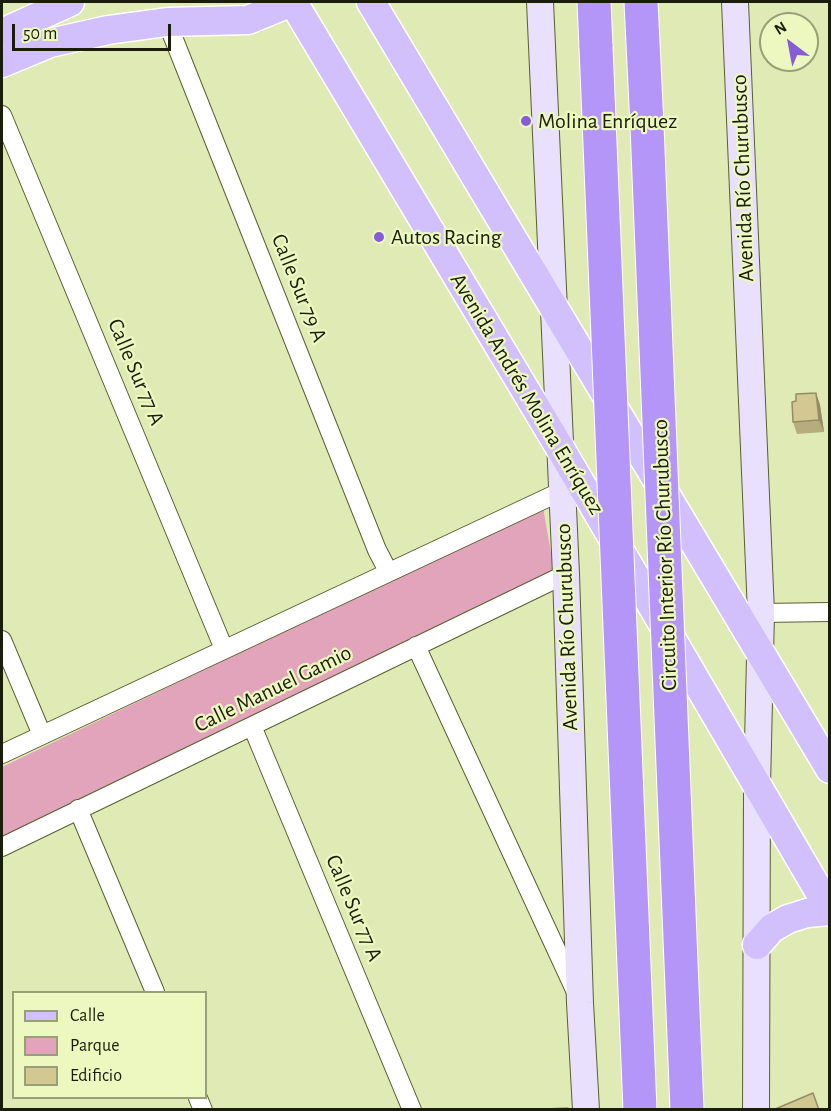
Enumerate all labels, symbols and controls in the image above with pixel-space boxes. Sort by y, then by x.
scale bar [15,12,174,50]
north arrow [759,12,819,72]
text: N [772,19,789,38]
text: 50 m [23,25,57,43]
street label: Avenida Río Churubusco [726,74,760,282]
place label: Molina Enríquez [538,108,677,134]
marker: Molina Enríquez [519,114,533,128]
place label: Autos Racing [391,224,502,250]
street label: Calle Sur 79 A [265,230,333,346]
marker: Autos Racing [372,230,386,244]
street label: Avenida Andrés Molina Enríquez [444,269,610,519]
street label: Calle Sur 77 A [102,315,170,429]
street label: Circuito Interior Río Churubusco [647,419,683,691]
street label: Avenida Río Churubusco [550,523,584,731]
street label: Calle Manuel Gamio [190,639,356,739]
street label: Calle Sur 77 A [320,851,388,965]
legend [12,991,207,1099]
text: Calle [70,1007,105,1025]
text: Parque [70,1037,119,1055]
text: Edificio [70,1067,122,1085]

